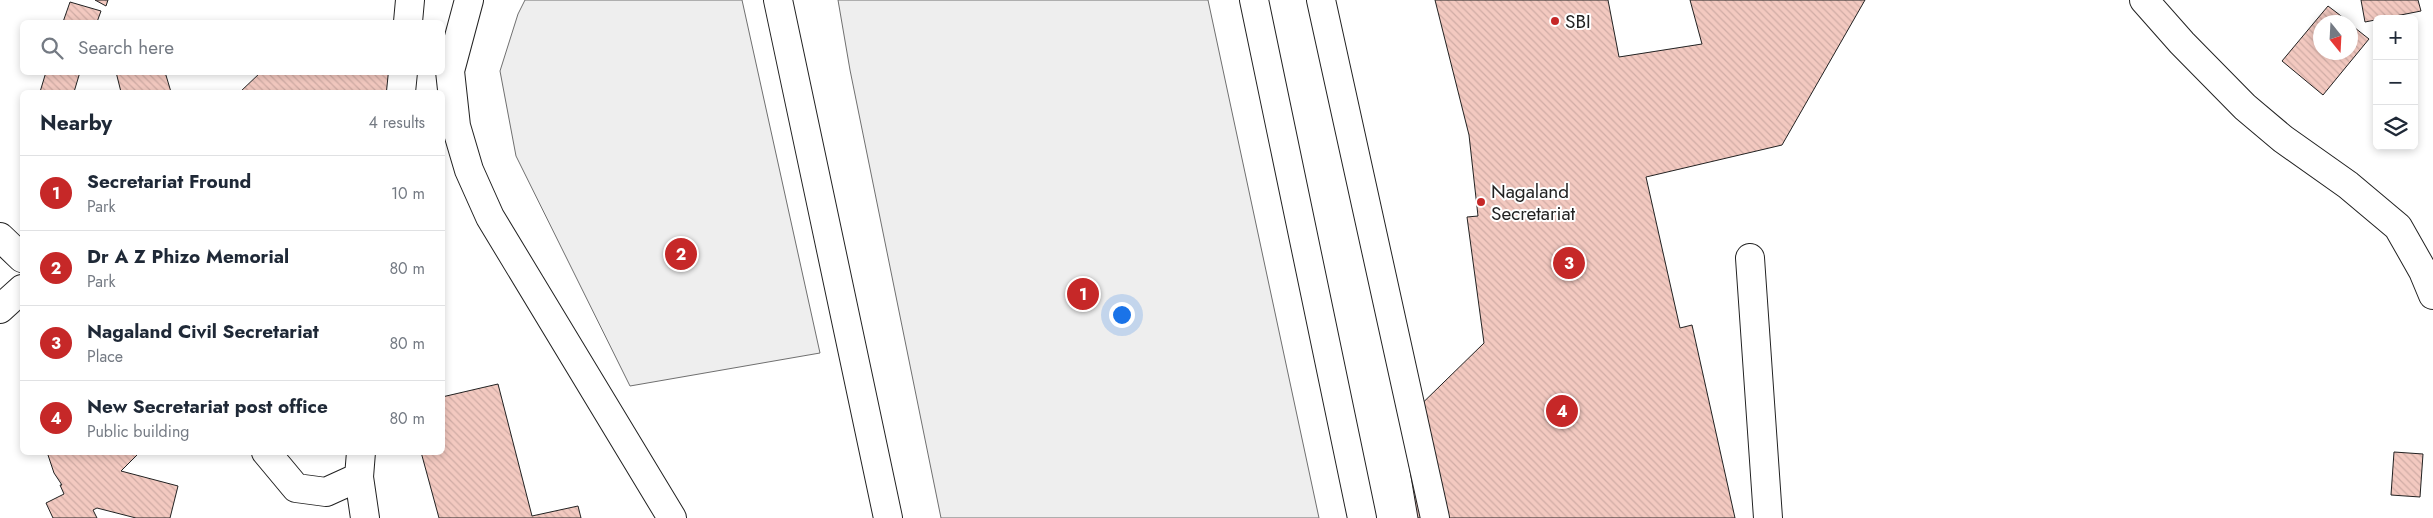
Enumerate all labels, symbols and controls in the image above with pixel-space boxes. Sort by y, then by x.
place label: SBI [1565,8,1591,35]
marker: SBI [1549,15,1561,27]
north arrow [2313,15,2358,60]
map controls [2373,15,2418,150]
button: + [2373,15,2418,60]
search box [20,20,445,75]
icon: search [38,34,66,62]
text: Search here [78,34,174,61]
button: − [2373,60,2418,105]
button: layers [2373,105,2418,150]
text: Nearby [40,108,112,138]
text: 4 results [369,111,425,134]
text: Secretariat Fround [87,168,251,195]
place label: Nagaland Secretariat [1491,178,1576,227]
text: 1 [52,182,60,205]
text: 10 m [391,182,425,205]
text: Park [87,195,116,218]
marker: Nagaland Secretariat [1475,196,1487,208]
pin: 2 [665,235,697,273]
text: Dr A Z Phizo Memorial [87,243,289,270]
pin: 3 [1553,244,1585,282]
text: 2 [51,257,61,280]
text: 80 m [389,257,425,280]
text: Park [87,270,116,293]
pin: 1 [1067,275,1099,313]
your location [1109,302,1135,328]
text: Nagaland Civil Secretariat [87,318,319,345]
text: 3 [51,332,61,355]
text: 80 m [389,332,425,355]
text: Place [87,345,123,368]
pin: 4 [1546,392,1578,430]
text: New Secretariat post office [87,393,328,420]
text: 4 [50,407,62,430]
text: 80 m [389,407,425,430]
text: Public building [87,420,189,443]

